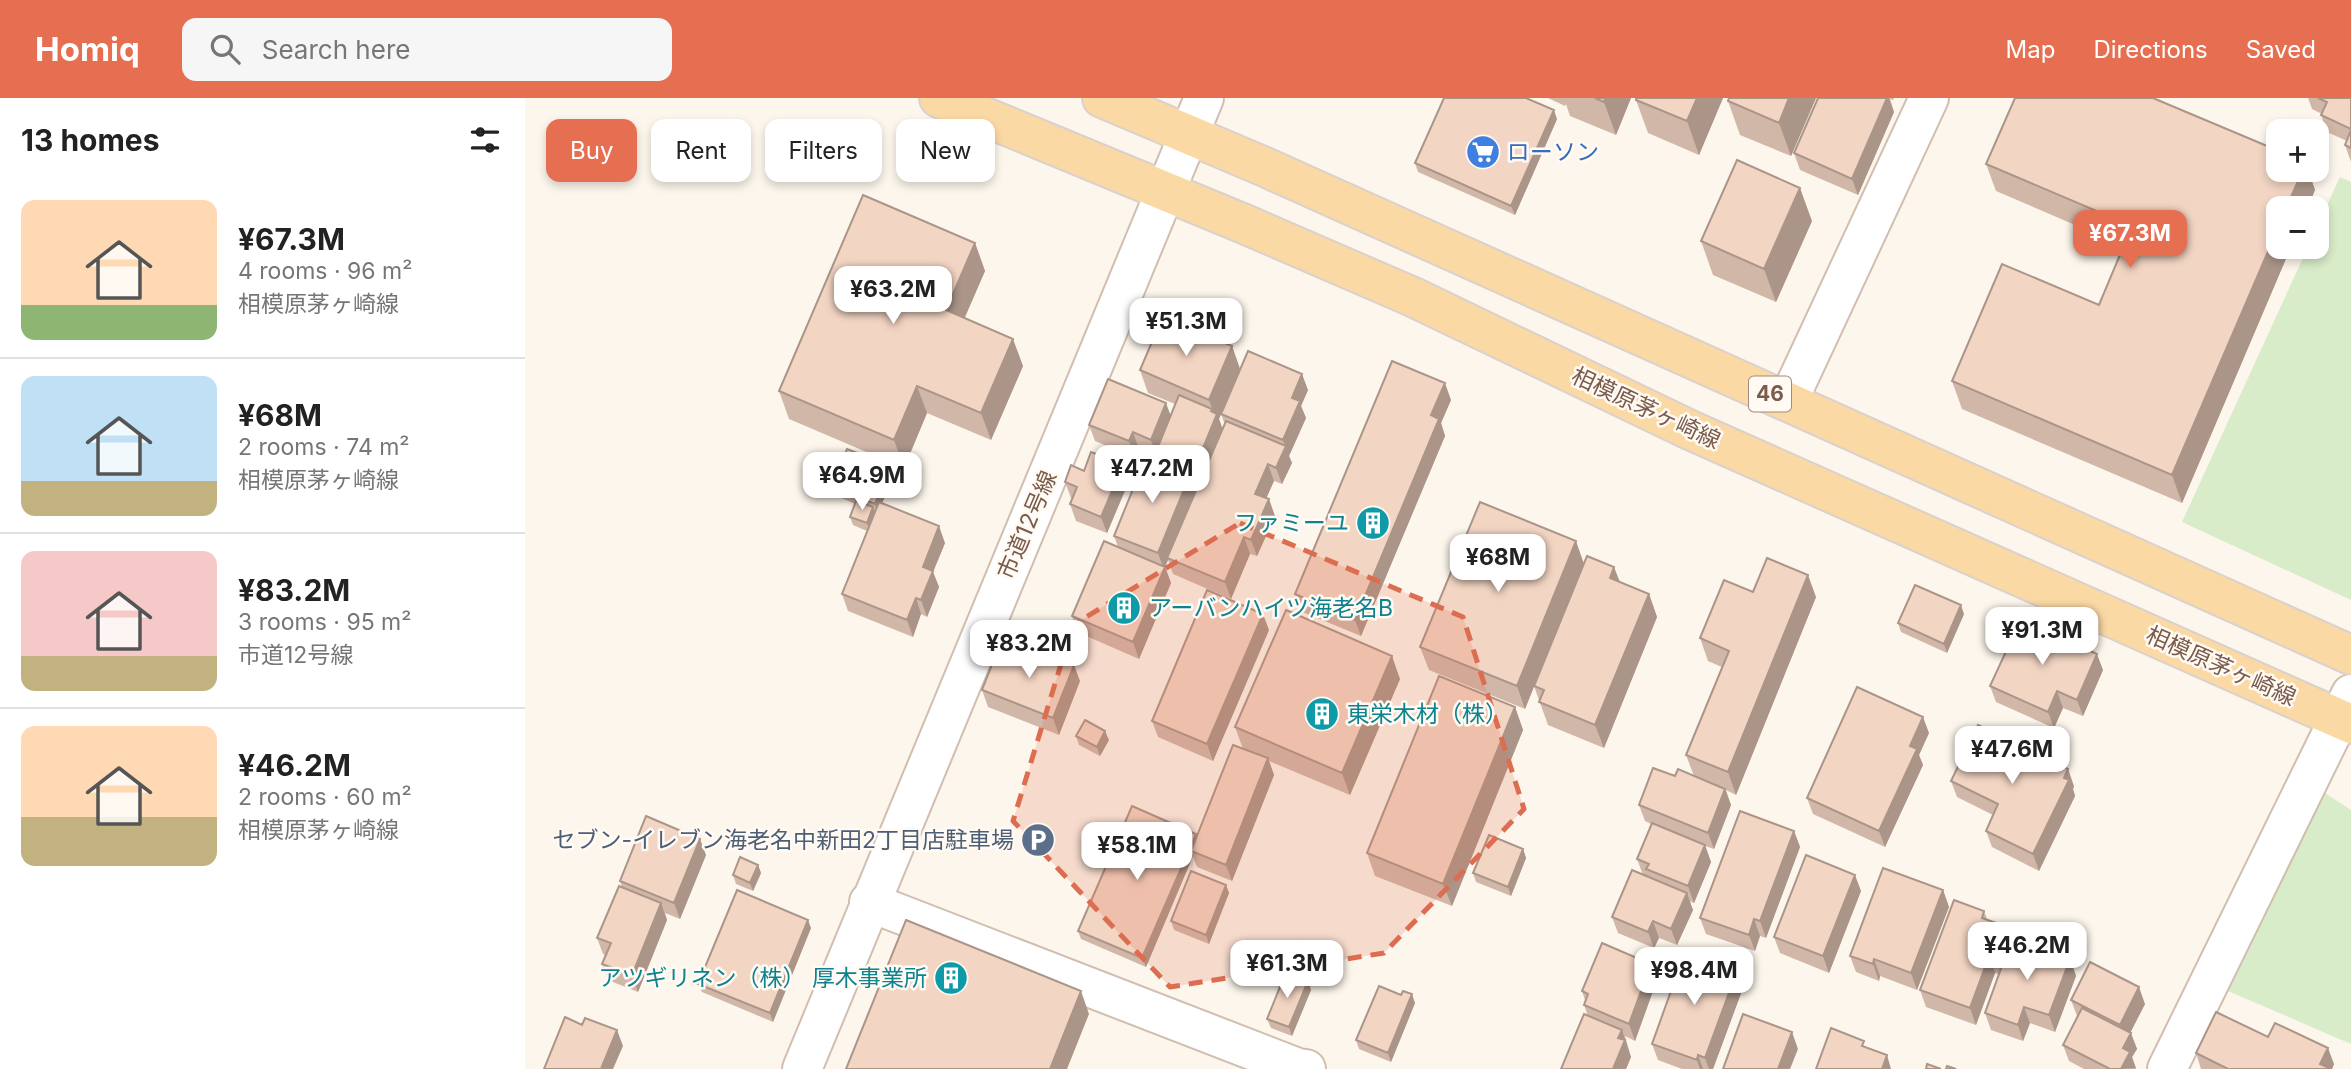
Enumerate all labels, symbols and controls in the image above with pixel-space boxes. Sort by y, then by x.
search box [182,18,672,81]
text: Homiq [35,29,140,69]
icon: search [206,30,244,68]
text: Search here [262,34,410,65]
text: Map [2006,35,2055,64]
text: Directions [2093,35,2208,64]
text: Saved [2246,35,2316,64]
chip: Buy [546,119,637,182]
chip: Rent [651,119,751,182]
chip: Filters [765,119,882,182]
chip: New [896,119,995,182]
map controls [2266,119,2329,259]
button: + [2266,119,2329,182]
icon: filters [466,121,504,159]
text: 13 homes [21,122,160,158]
supermarket icon: ローソン [1464,133,1502,171]
place label: ローソン [1507,138,1599,166]
button: − [2266,196,2329,259]
pin: ¥67.3M [2073,211,2187,270]
text: ¥67.3M [2089,219,2171,247]
text: ¥67.3M [238,221,345,257]
icon: home [77,228,161,312]
text: 4 rooms · 96 m² [238,257,412,285]
pin: ¥63.2M [836,266,950,326]
text: ¥63.2M [850,275,936,303]
text: 相模原茅ヶ崎線 [238,290,399,318]
pin: ¥51.3M [1129,299,1243,358]
text: ¥51.3M [1145,307,1227,335]
street label: 相模原茅ヶ崎線 [1567,361,1725,455]
road number: 46 [1749,376,1791,412]
text: ¥68M [238,397,322,433]
icon: home [77,404,161,488]
text: 2 rooms · 74 m² [238,433,410,461]
pin: ¥47.2M [1095,446,1209,505]
pin: ¥64.9M [805,452,919,512]
text: ¥47.2M [1111,454,1193,482]
text: ¥64.9M [819,461,905,489]
text: 相模原茅ヶ崎線 [238,466,399,494]
street label: 市道12号線 [992,466,1062,584]
building icon: ファミーユ [1354,504,1392,542]
place label: ファミーユ [1234,509,1349,537]
pin: ¥68M [1457,534,1539,594]
text: ¥68M [1466,543,1530,571]
text: ¥83.2M [238,572,350,608]
icon: home [77,579,161,663]
building icon: アーバンハイツ海老名B [1105,589,1143,627]
place label: アーバンハイツ海老名B [1149,594,1393,622]
text: 3 rooms · 95 m² [238,608,411,636]
pin: ¥91.3M [1985,608,2099,667]
text: ¥91.3M [2001,616,2083,644]
pin: ¥83.2M [972,620,1086,680]
street label: 相模原茅ヶ崎線 [2142,620,2300,712]
text: ¥83.2M [986,629,1072,657]
text: 市道12号線 [238,641,353,669]
building icon: 東栄木材（株） [1303,695,1341,733]
place label: 東栄木材（株） [1347,700,1508,728]
pin: ¥47.6M [1955,726,2069,786]
text: ¥47.6M [1971,735,2053,763]
text: ¥46.2M [238,747,351,783]
icon: home [77,754,161,838]
text: 2 rooms · 60 m² [238,783,412,811]
text: 相模原茅ヶ崎線 [238,816,399,844]
parking icon: セブン-イレブン海老名中新田2丁目店駐車場 [1019,821,1057,859]
pin: ¥58.1M [1080,822,1194,882]
place label: セブン-イレブン海老名中新田2丁目店駐車場 [552,826,1014,854]
text: ¥58.1M [1097,831,1177,859]
pin: ¥46.2M [1970,922,2084,982]
text: ¥46.2M [1984,931,2070,959]
pin: ¥61.3M [1230,940,1344,1000]
pin: ¥98.4M [1637,948,1751,1007]
text: ¥61.3M [1246,949,1328,977]
text: ¥98.4M [1650,956,1738,984]
building icon: アツギリネン（株） 厚木事業所 [932,959,970,997]
place label: アツギリネン（株） 厚木事業所 [599,964,927,992]

